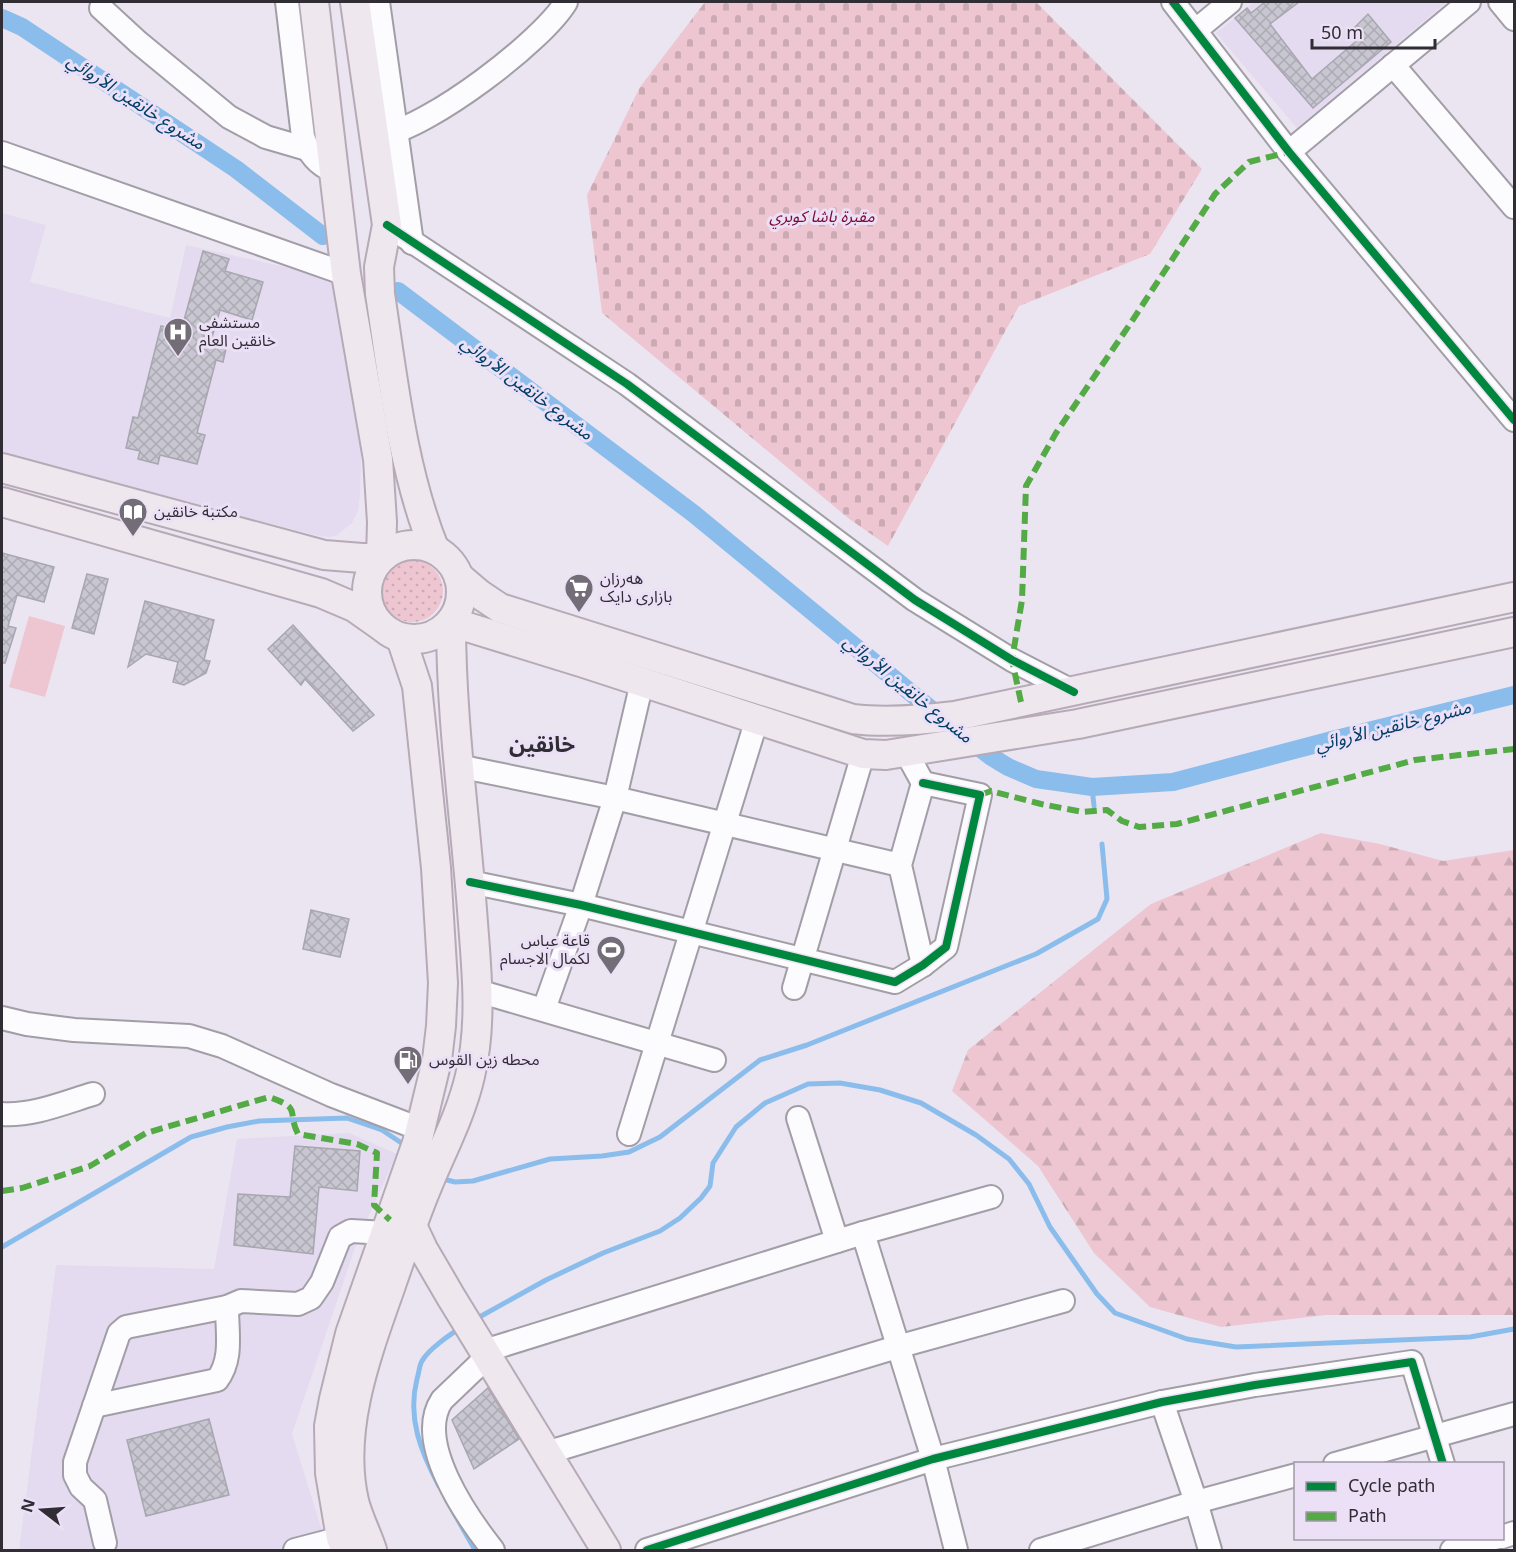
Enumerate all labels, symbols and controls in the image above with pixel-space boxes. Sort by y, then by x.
scale bar [1312,12,1435,50]
text: 50 m [1321,14,1363,52]
water label: مشروع خانقين الأروائي [59,43,214,162]
park label: مقبرة باشا كوبري [769,200,875,234]
place label: مستشفى خانقين العام [199,306,276,358]
hospital icon: مستشفى خانقين العام [162,316,194,358]
water label: مشروع خانقين الأروائي [452,325,603,452]
place label: مكتبة خانقين [154,495,238,529]
library icon: مكتبة خانقين [117,496,149,538]
place label: هەرزان بازاری دایک [600,562,672,614]
supermarket icon: هەرزان بازاری دایک [563,572,595,614]
water label: مشروع خانقين الأروائي [834,624,982,754]
water label: مشروع خانقين الأروائي [1311,688,1476,764]
district label: خانقين [509,722,575,768]
place label: قاعة عباس لكمال الاجسام [500,924,590,976]
sports icon: قاعة عباس لكمال الاجسام [595,934,627,976]
place label: محطه زين القوس [429,1043,540,1077]
fuel station icon: محطه زين القوس [392,1044,424,1086]
legend [1294,1462,1504,1540]
text: Cycle path [1348,1467,1435,1505]
north arrow [12,1480,72,1540]
text: N [10,1495,47,1517]
text: Path [1348,1497,1387,1535]

